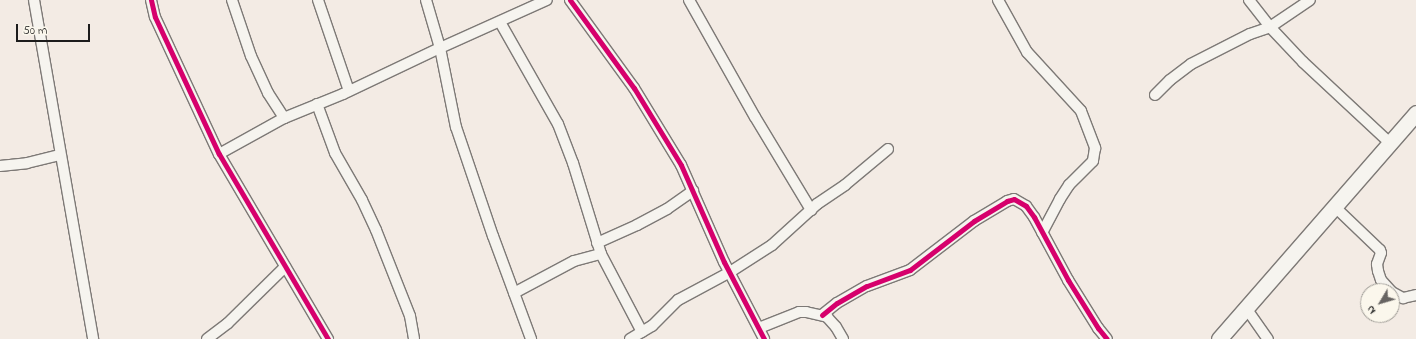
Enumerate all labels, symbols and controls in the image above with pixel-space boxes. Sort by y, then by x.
scale bar [18,16,92,42]
text: 50 m [23,22,47,40]
north arrow [1360,283,1400,323]
text: N [1363,302,1380,318]

